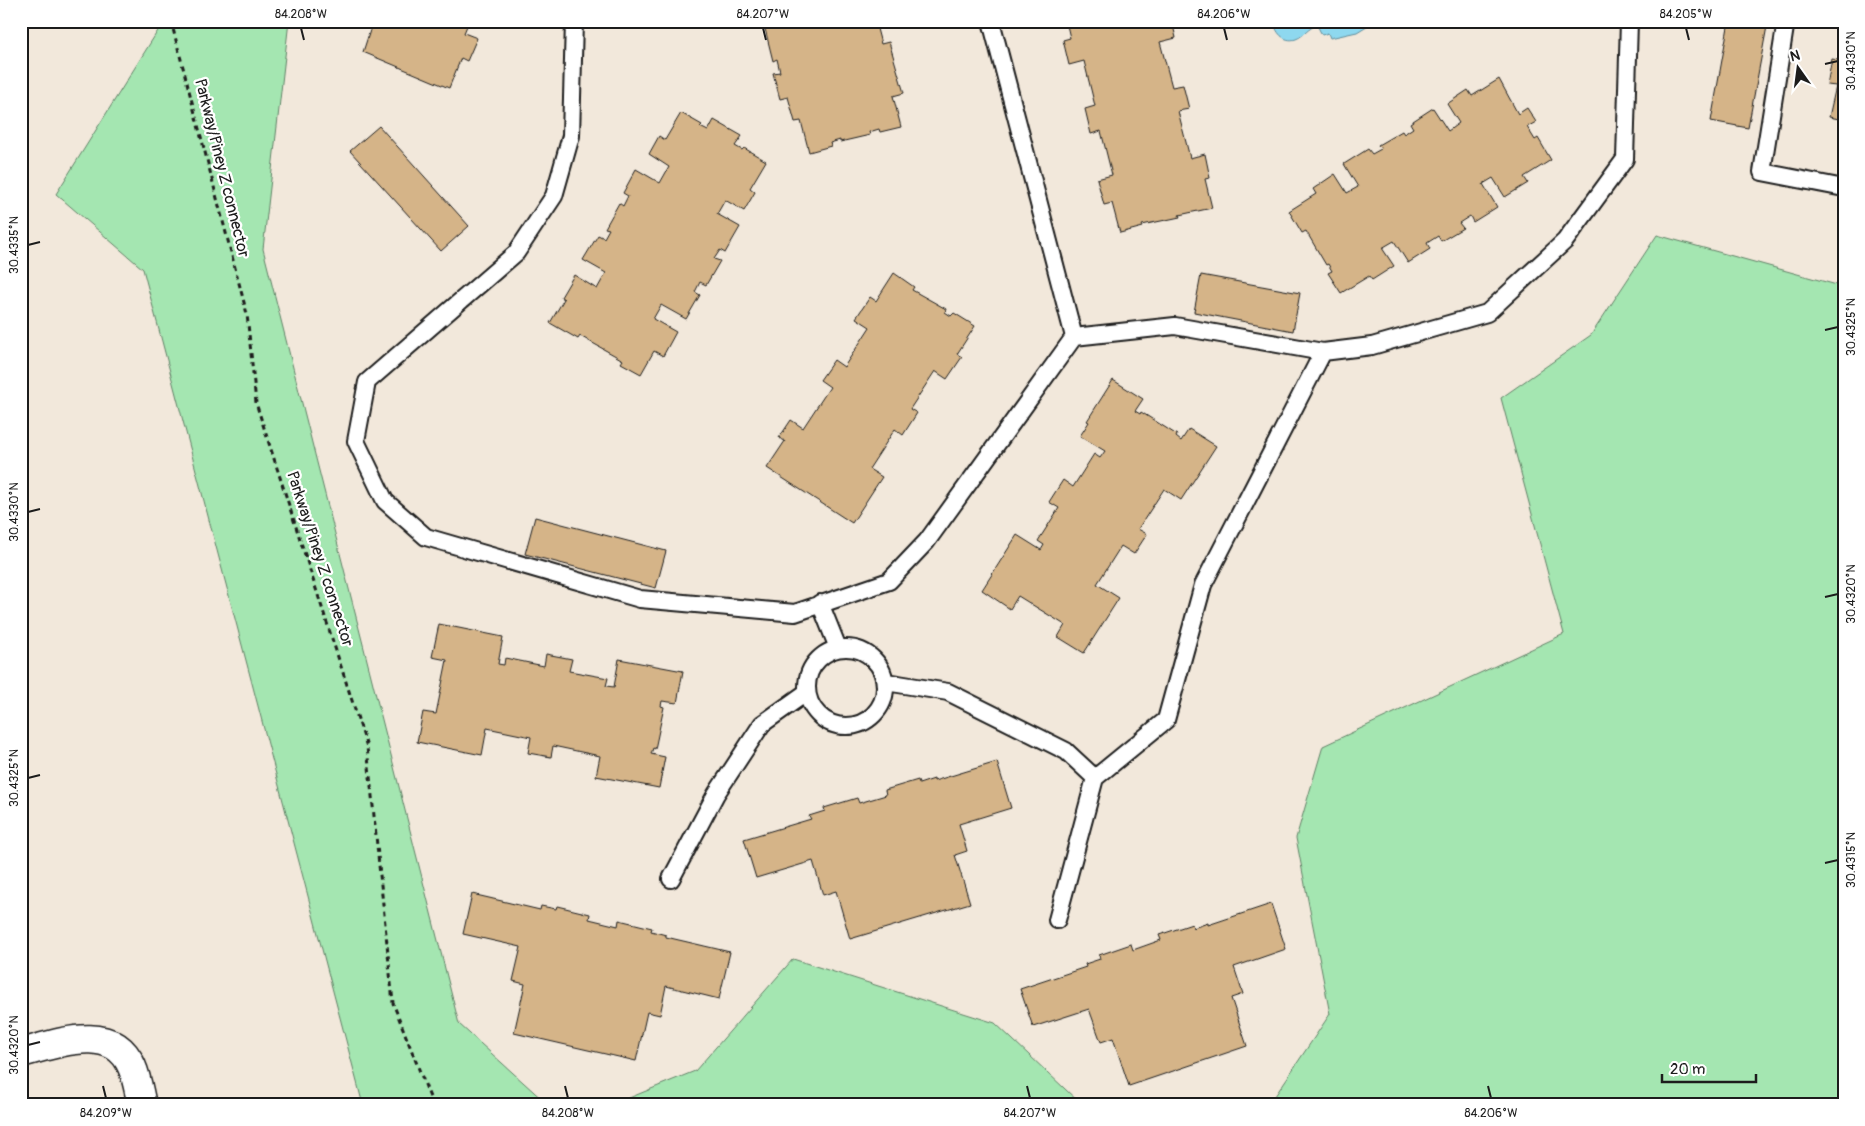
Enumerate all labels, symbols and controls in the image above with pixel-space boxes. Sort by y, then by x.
text: 84.208°W [275,7,327,22]
text: 84.207°W [737,7,789,22]
text: 84.206°W [1197,7,1251,22]
text: 84.205°W [1660,7,1712,22]
text: 30.4330°N [1844,31,1859,91]
north arrow [1772,42,1822,92]
text: N [1788,46,1802,65]
street label: Parkway/Piney Z connector [190,77,254,260]
text: 30.4335°N [7,216,22,274]
text: 30.4325°N [1844,298,1859,356]
street label: Parkway/Piney Z connector [282,469,358,650]
text: 30.4330°N [7,482,22,542]
text: 30.4320°N [1844,564,1859,624]
text: 30.4325°N [7,749,22,807]
text: 30.4315°N [1844,832,1859,888]
text: 30.4320°N [7,1015,22,1075]
scale bar [1662,1051,1756,1083]
text: 20 m [1670,1060,1705,1079]
text: 84.209°W [80,1106,132,1121]
text: 84.208°W [542,1106,594,1121]
text: 84.207°W [1004,1106,1056,1121]
text: 84.206°W [1464,1106,1518,1121]

